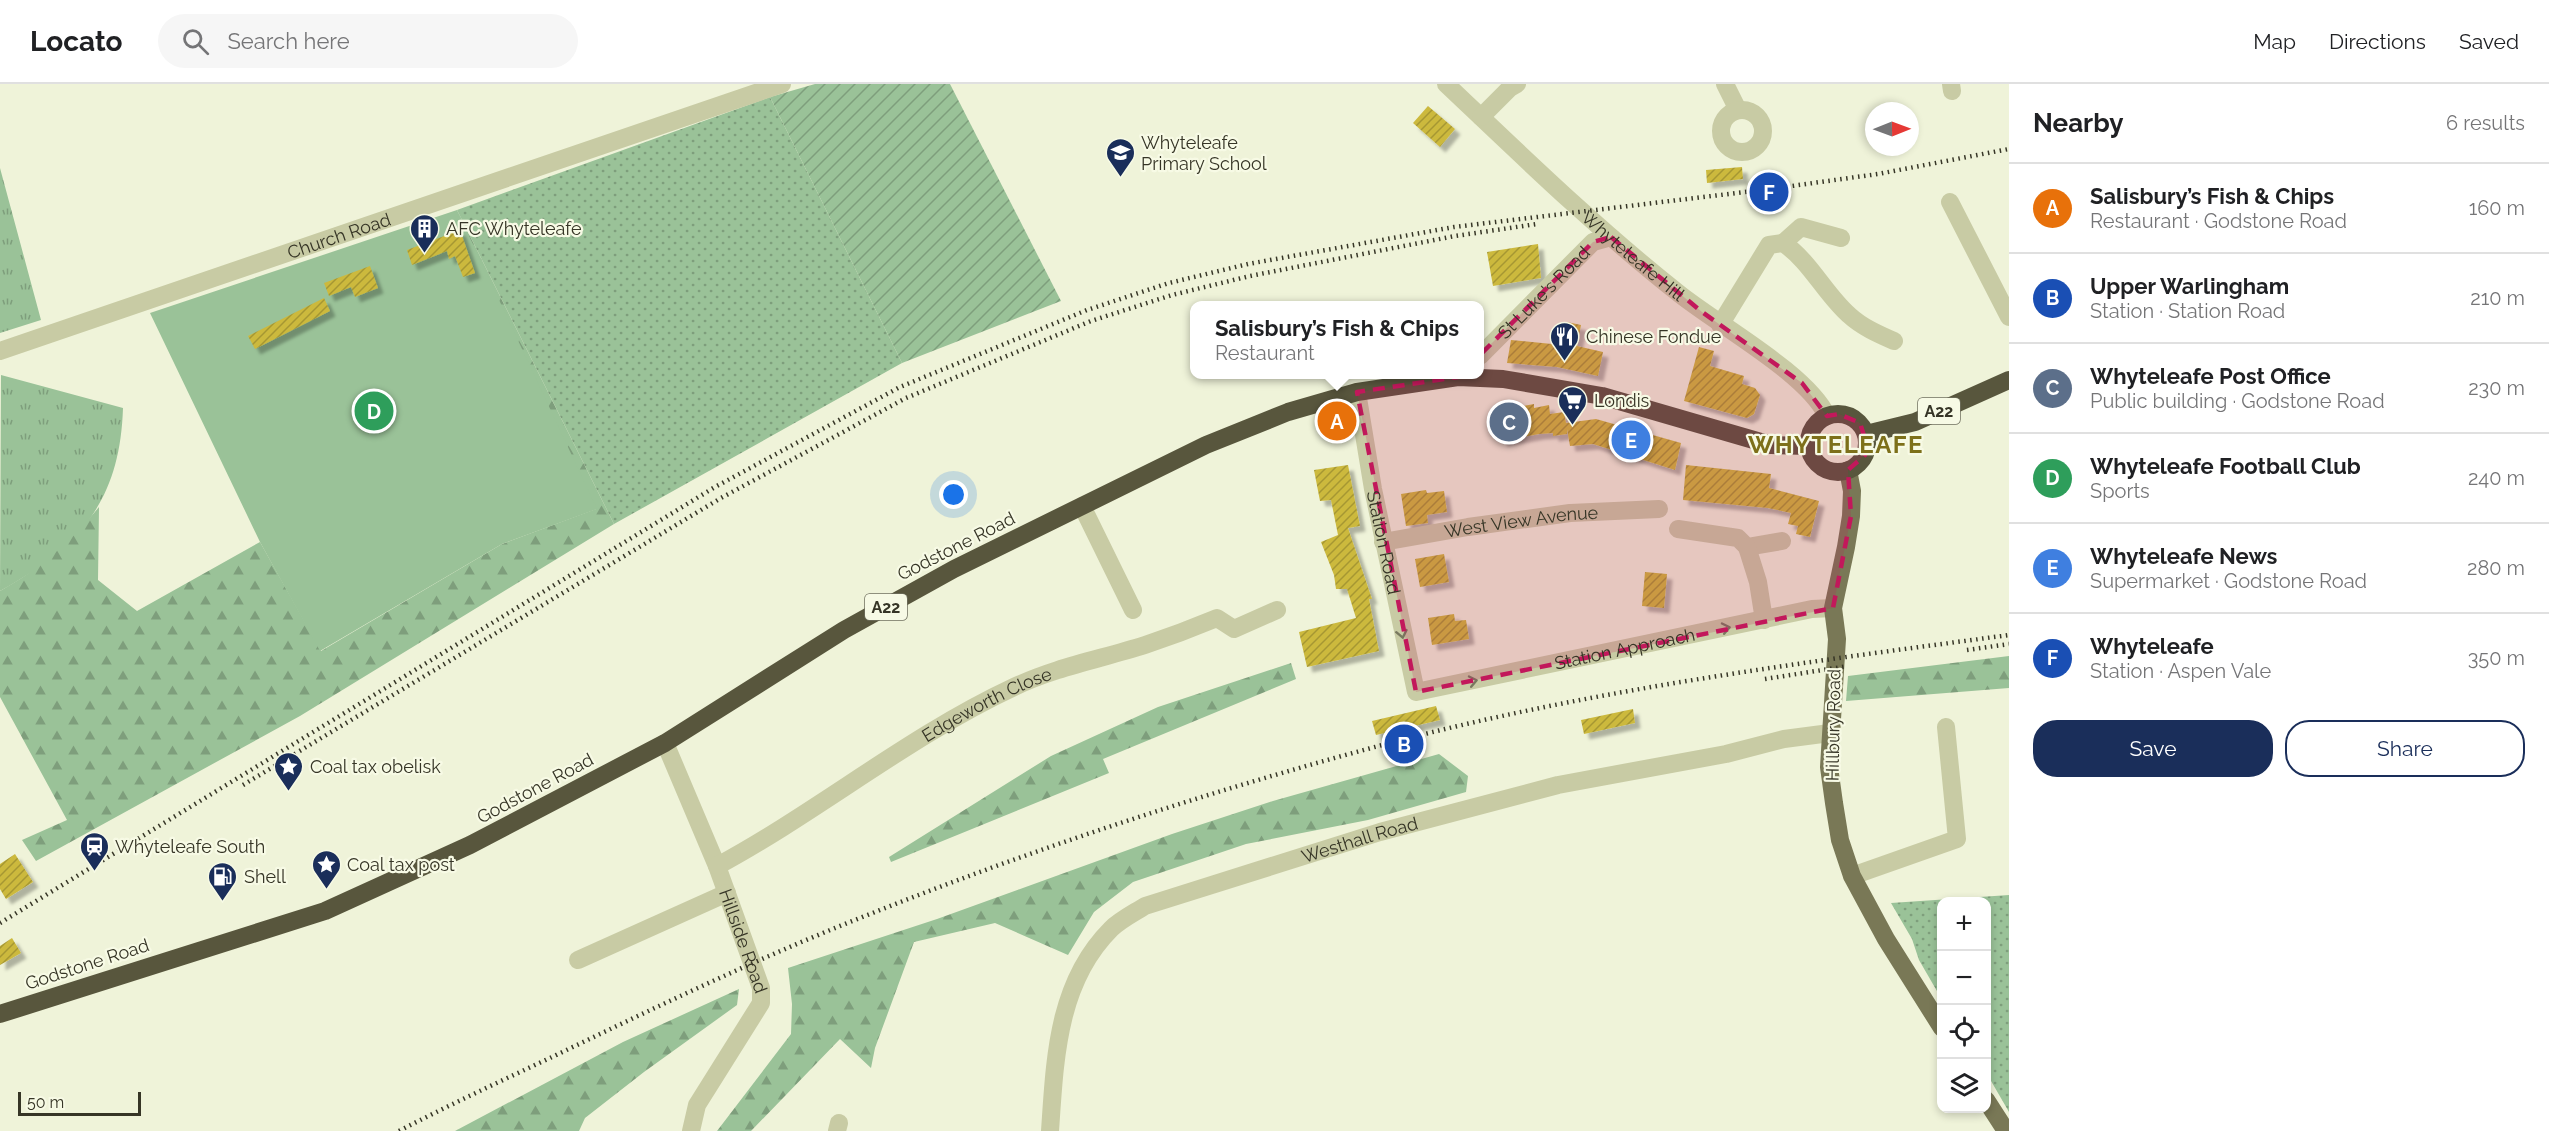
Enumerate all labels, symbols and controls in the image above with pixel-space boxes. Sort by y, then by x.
search box [158,14,578,68]
text: Locato [30,25,122,58]
icon: search [179,25,212,58]
text: Search here [227,28,350,54]
text: Map [2253,29,2296,54]
text: Directions [2329,29,2426,54]
text: Saved [2459,29,2519,54]
north arrow [1865,102,1919,156]
text: Nearby [2033,108,2123,138]
text: 6 results [2446,111,2525,135]
place label: Whyteleafe Primary School [1141,132,1267,174]
school or university icon: Whyteleafe Primary School [1104,136,1136,178]
pin: F [1750,170,1788,214]
text: Salisbury’s Fish & Chips [2090,183,2334,209]
text: A [2046,196,2059,220]
text: 160 m [2469,196,2525,220]
street label: Whyteleafe Hill [1578,206,1689,305]
street label: Church Road [284,208,393,263]
text: Restaurant · Godstone Road [2090,209,2347,233]
building icon: AFC Whyteleafe [409,212,441,254]
place label: AFC Whyteleafe [446,218,582,239]
street label: St Luke's Road [1493,241,1594,343]
text: Upper Warlingham [2090,273,2289,299]
text: B [2046,286,2059,310]
text: 210 m [2470,286,2525,310]
text: Station · Station Road [2090,299,2285,323]
popup [1190,301,1484,379]
text: Salisbury’s Fish & Chips [1215,315,1459,341]
restaurant icon: Chinese Fondue [1549,320,1581,362]
place label: Chinese Fondue [1586,326,1722,347]
text: Restaurant [1215,341,1315,365]
text: Whyteleafe Post Office [2090,363,2331,389]
text: C [2046,376,2059,400]
text: 230 m [2468,376,2525,400]
supermarket icon: Londis [1557,384,1589,426]
pin: D [354,388,394,434]
text: Public building · Godstone Road [2090,389,2385,413]
place label: Londis [1594,390,1650,411]
pin: A [1318,398,1356,444]
road number: A22 [1918,398,1960,424]
pin: C [1490,400,1528,444]
pin: E [1612,418,1650,462]
district label: WHYTELEAFE [1748,430,1924,459]
text: Whyteleafe Football Club [2090,453,2361,479]
text: D [2045,466,2060,490]
text: 240 m [2468,466,2525,490]
text: Sports [2090,479,2150,503]
your location [939,480,968,509]
street label: Station Road [1363,489,1406,596]
street label: West View Avenue [1443,501,1599,541]
street label: Godstone Road [894,507,1018,585]
text: Whyteleafe News [2090,543,2277,569]
text: E [2046,556,2059,580]
text: 280 m [2467,556,2525,580]
text: Supermarket · Godstone Road [2090,569,2367,593]
road number: A22 [865,594,907,620]
one-way arrow [1720,622,1730,635]
street label: Station Approach [1552,623,1697,673]
one-way arrow [1395,629,1408,639]
text: Whyteleafe [2090,633,2214,659]
text: F [2047,646,2058,670]
text: 350 m [2468,646,2525,670]
text: Station · Aspen Vale [2090,659,2271,683]
street label: Edgeworth Close [918,662,1055,746]
street label: Hillbury Road [1822,669,1844,781]
one-way arrow [1468,675,1478,688]
button: Save [2033,720,2273,777]
button: Share [2285,720,2525,777]
pin: B [1384,722,1424,766]
street label: Godstone Road [473,748,597,828]
place icon: Coal tax obelisk [273,750,305,792]
place label: Coal tax obelisk [310,756,441,777]
street label: Westhall Road [1299,812,1420,867]
station icon: Whyteleafe South [78,830,110,872]
place label: Whyteleafe South [115,836,265,857]
place icon: Coal tax post [310,848,342,890]
place label: Coal tax post [347,854,455,875]
fuel station icon: Shell [207,860,239,902]
place label: Shell [244,866,286,887]
street label: Hillside Road [716,886,772,996]
map controls [1937,897,1991,1113]
button: + [1937,897,1991,951]
street label: Godstone Road [22,934,152,994]
button: − [1937,951,1991,1005]
button: locate [1937,1005,1991,1059]
button: layers [1937,1059,1991,1113]
scale bar [18,1089,141,1116]
text: 50 m [27,1093,64,1112]

